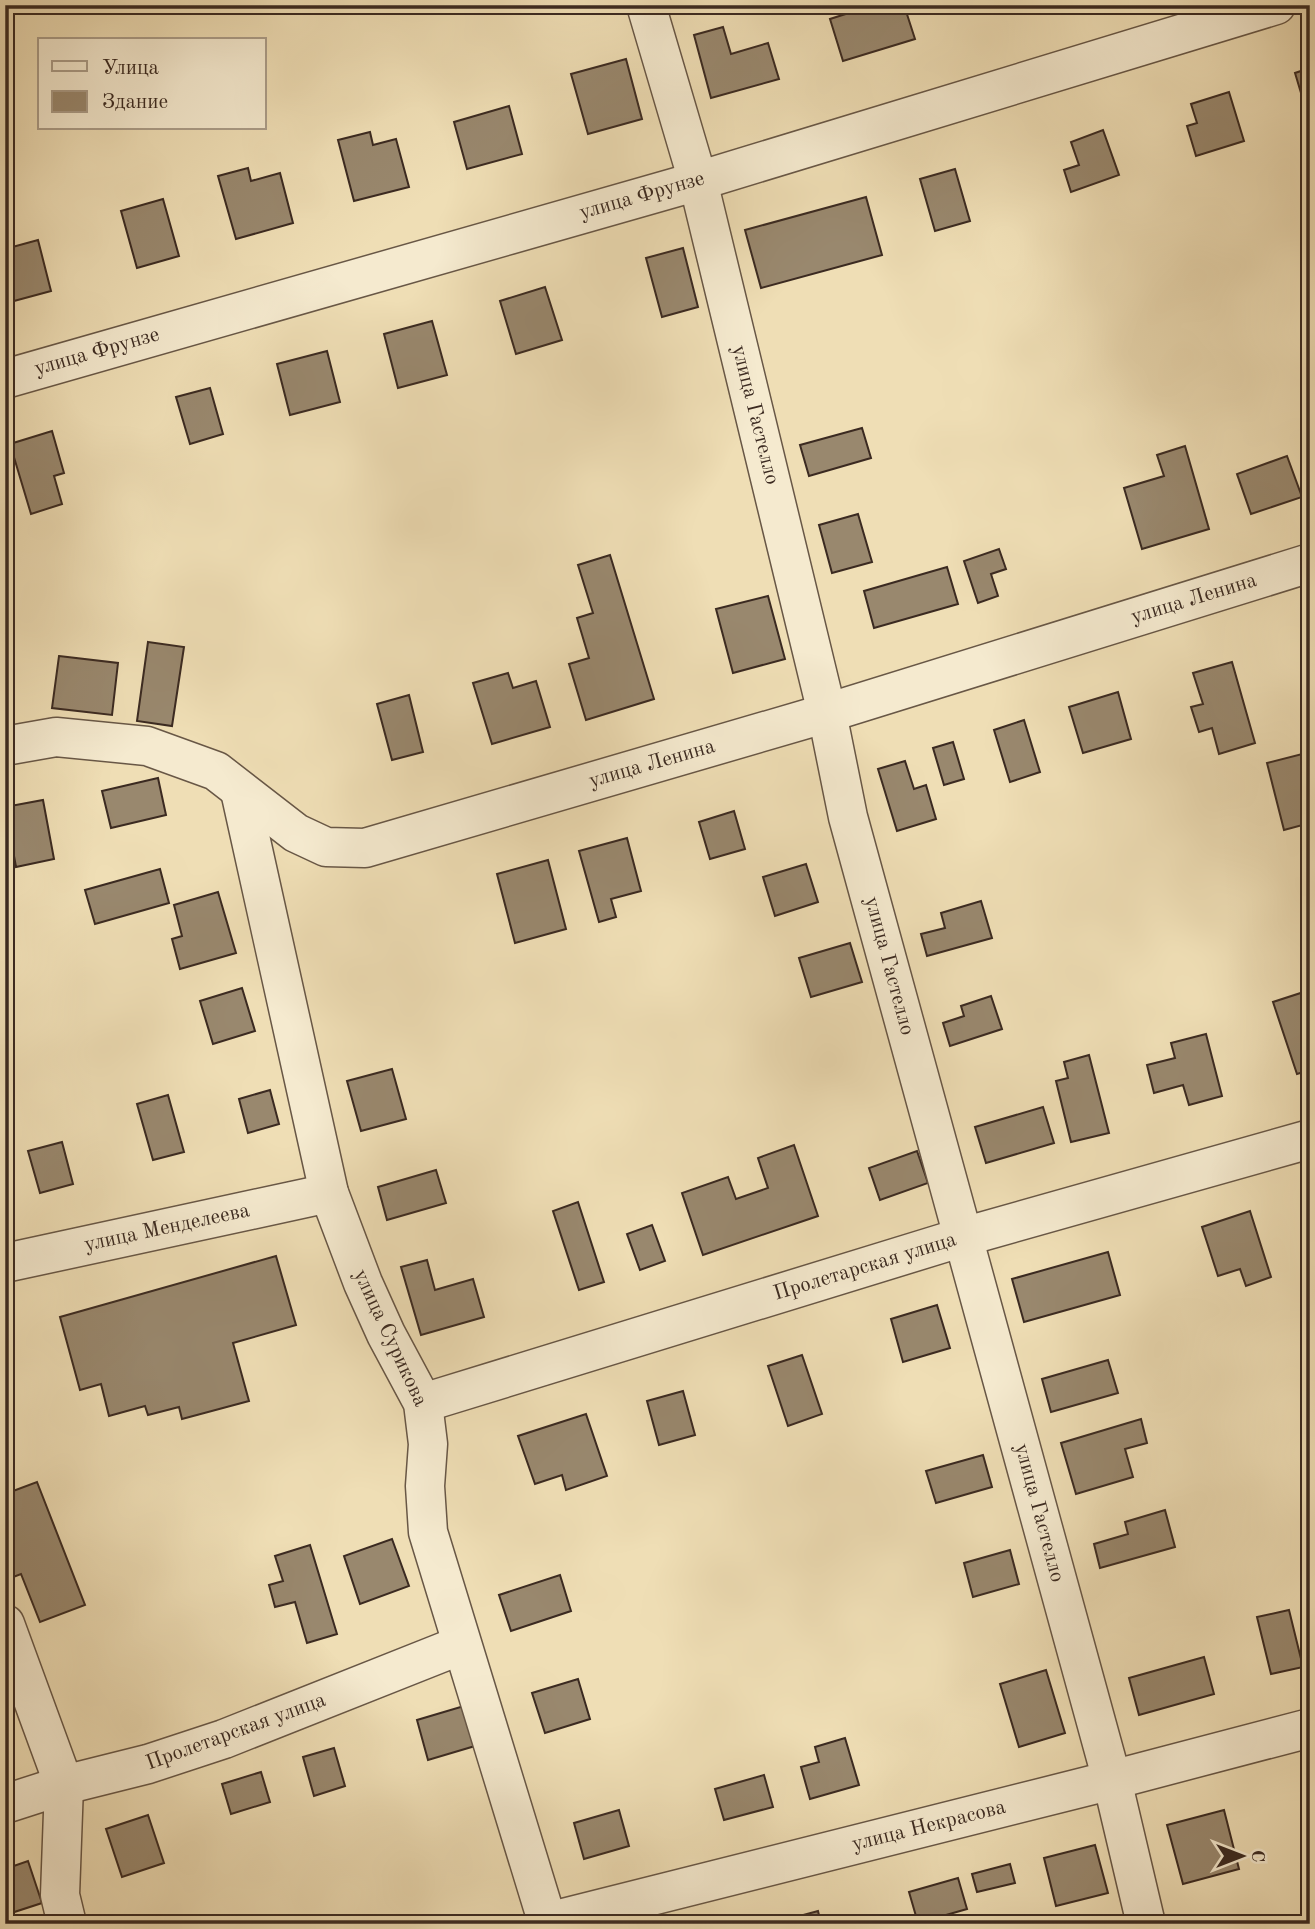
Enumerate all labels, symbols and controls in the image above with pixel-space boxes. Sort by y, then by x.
legend [38,38,266,130]
text: Улица [102,58,159,79]
text: Здание [102,92,168,113]
street label: улица Фрунзе [577,168,707,224]
street label: улица Фрунзе [32,324,162,380]
street label: улица Гастелло [728,343,782,487]
street label: улица Ленина [1129,570,1259,628]
street label: улица Ленина [586,736,718,792]
street label: улица Гастелло [860,894,918,1038]
street label: улица Менделеева [82,1200,252,1256]
street label: Пролетарская улица [771,1229,959,1305]
street label: улица Сурикова [349,1266,431,1410]
street label: улица Гастелло [1010,1441,1068,1585]
street label: Пролетарская улица [143,1690,329,1774]
street label: улица Некрасова [850,1797,1008,1855]
north arrow [1206,1820,1276,1890]
text: С [1247,1850,1266,1862]

